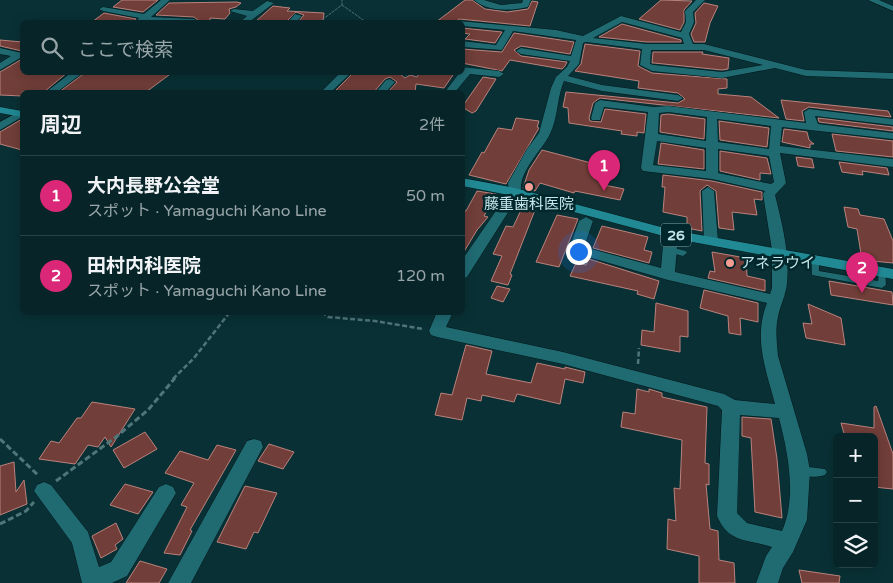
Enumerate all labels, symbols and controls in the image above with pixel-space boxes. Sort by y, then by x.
search box [20,20,465,75]
icon: search [38,34,66,62]
text: ここで検索 [78,39,173,61]
text: 周辺 [40,113,82,138]
text: 2件 [419,115,445,135]
pin: 1 [588,150,620,191]
text: 大内長野公会堂 [87,175,220,197]
marker: 藤重歯科医院 [523,181,535,193]
text: 1 [51,186,61,206]
text: 50 m [406,186,445,206]
place label: 藤重歯科医院 [484,195,574,213]
text: スポット · Yamaguchi Kano Line [87,201,327,221]
road number: 26 [661,224,691,246]
your location [566,239,592,265]
pin: 2 [846,252,878,293]
place label: アネラウイ [740,254,815,272]
text: 田村内科医院 [87,255,201,277]
marker: アネラウイ [724,257,736,269]
text: 2 [51,266,61,286]
text: 120 m [396,266,445,286]
text: スポット · Yamaguchi Kano Line [87,281,327,301]
map controls [833,433,878,568]
button: + [833,433,878,478]
button: − [833,478,878,523]
button: layers [833,523,878,568]

